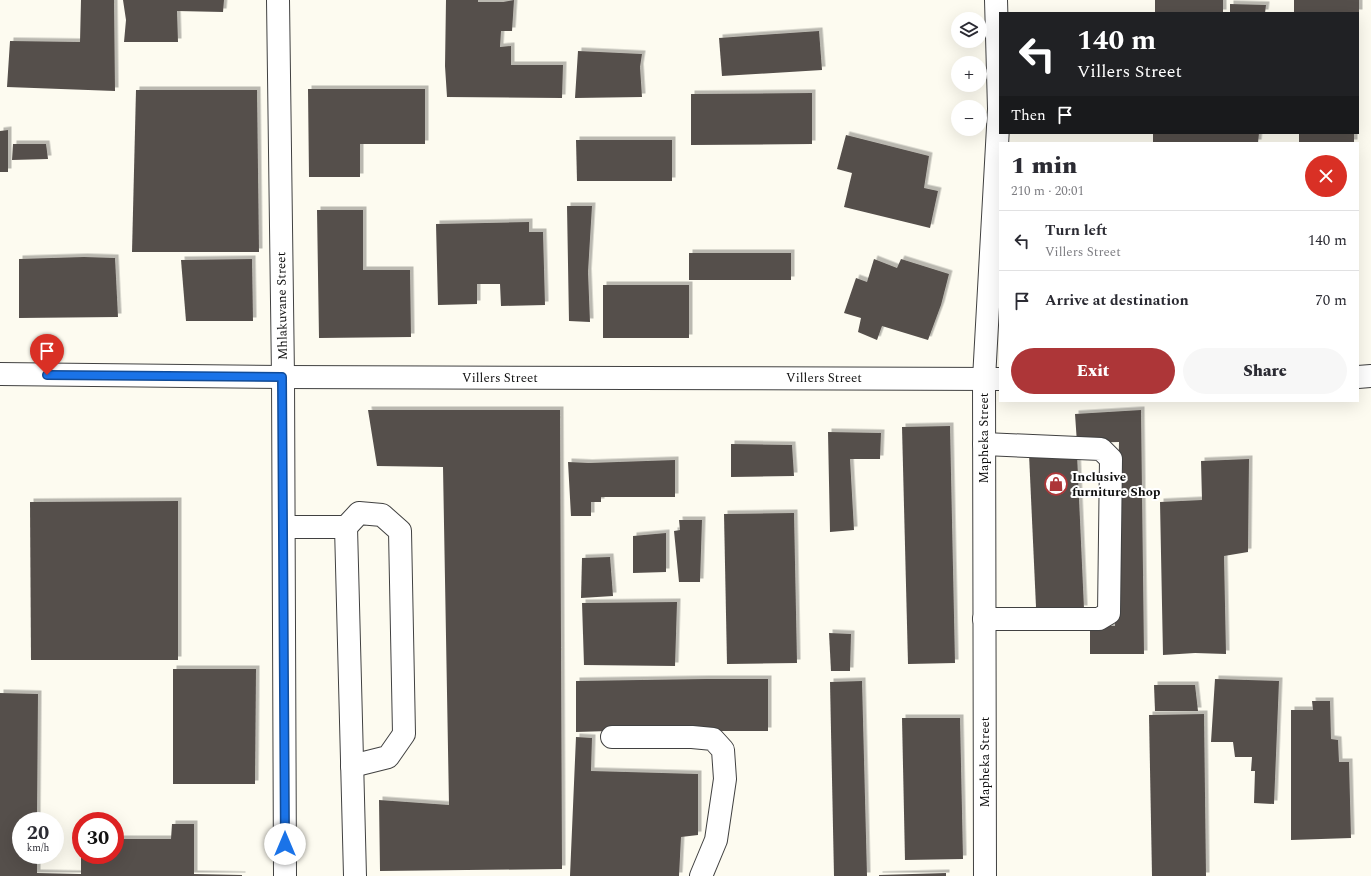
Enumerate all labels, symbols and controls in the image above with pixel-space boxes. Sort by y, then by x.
map controls [951,12,987,136]
button: layers [951,12,987,48]
text: 140 m [1077,19,1156,62]
icon: left [1011,28,1063,80]
button: + [951,56,987,92]
text: Villers Street [1077,58,1182,85]
button: − [951,100,987,136]
text: Then [1011,104,1046,127]
icon: arrive [1054,104,1076,126]
text: 1 min [1011,148,1077,184]
button: close [1305,155,1347,197]
text: 210 m · 20:01 [1011,181,1084,201]
text: Turn left [1045,219,1107,242]
text: 140 m [1308,229,1347,252]
icon: left [1011,230,1033,252]
text: Villers Street [1045,242,1121,262]
street label: Mhlakuvane Street [271,251,293,360]
text: Arrive at destination [1045,289,1189,312]
text: 70 m [1315,289,1347,312]
icon: arrive [1011,290,1033,312]
pin [30,334,64,375]
icon: arrive [36,340,58,362]
button: Exit [1011,348,1175,394]
button: Share [1183,348,1347,394]
street label: Villers Street [462,368,538,388]
street label: Villers Street [786,368,862,388]
street label: Mapheka Street [974,392,994,483]
place label: Inclusive furniture Shop [1072,467,1161,502]
shop icon: Inclusive furniture Shop [1043,471,1069,497]
street label: Mapheka Street [975,716,995,807]
speed limit sign: 30 [72,812,124,864]
text: 20 [27,818,49,848]
position arrow [264,823,306,865]
text: km/h [27,840,49,856]

